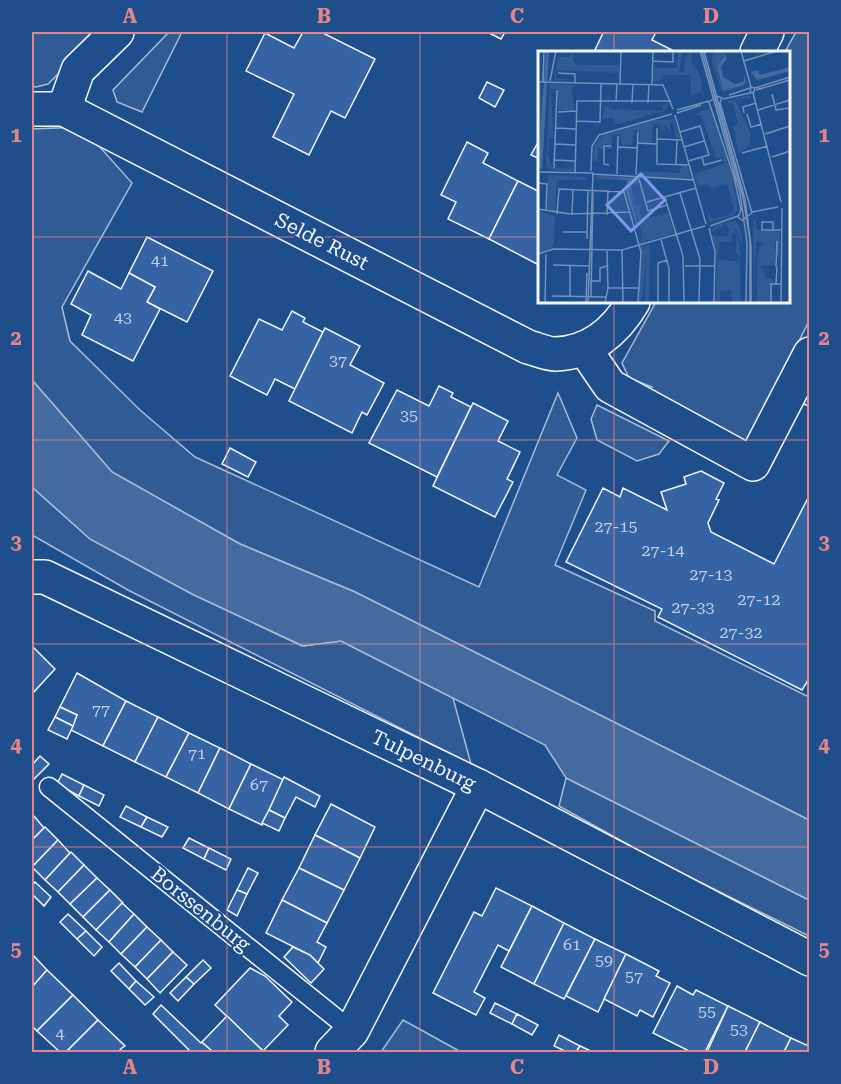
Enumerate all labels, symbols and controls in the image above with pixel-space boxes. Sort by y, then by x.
text: A [123,4,138,28]
text: B [317,4,331,28]
text: C [510,4,524,28]
text: D [703,4,719,28]
inset map [538,51,790,303]
text: 1 [10,123,22,147]
text: 1 [818,123,830,147]
street label: Selde Rust [271,207,373,275]
house number: 41 [151,251,169,270]
house number: 43 [114,308,132,327]
text: 2 [10,326,22,350]
text: 2 [818,326,830,350]
house number: 37 [329,351,347,370]
house number: 35 [400,406,418,425]
house number: 27-15 [595,517,637,536]
text: 3 [10,530,22,554]
text: 3 [818,530,830,554]
house number: 27-14 [642,541,684,560]
house number: 27-13 [690,565,732,584]
house number: 27-12 [738,590,780,609]
house number: 27-33 [672,598,714,617]
house number: 27-32 [720,623,762,642]
house number: 77 [92,700,110,719]
street label: Tulpenburg [368,724,481,796]
text: 4 [10,733,22,757]
text: 4 [818,733,830,757]
house number: 71 [188,744,206,763]
house number: 67 [250,775,268,794]
street label: Borssenburg [146,862,256,957]
house number: 61 [563,935,581,954]
text: 5 [10,937,22,961]
text: 5 [818,937,830,961]
house number: 59 [595,951,613,970]
house number: 57 [625,967,643,986]
house number: 55 [698,1002,716,1021]
house number: 53 [730,1020,748,1039]
house number: 4 [56,1024,65,1043]
text: A [123,1055,138,1079]
text: B [317,1055,331,1079]
text: C [510,1055,524,1079]
text: D [703,1055,719,1079]

